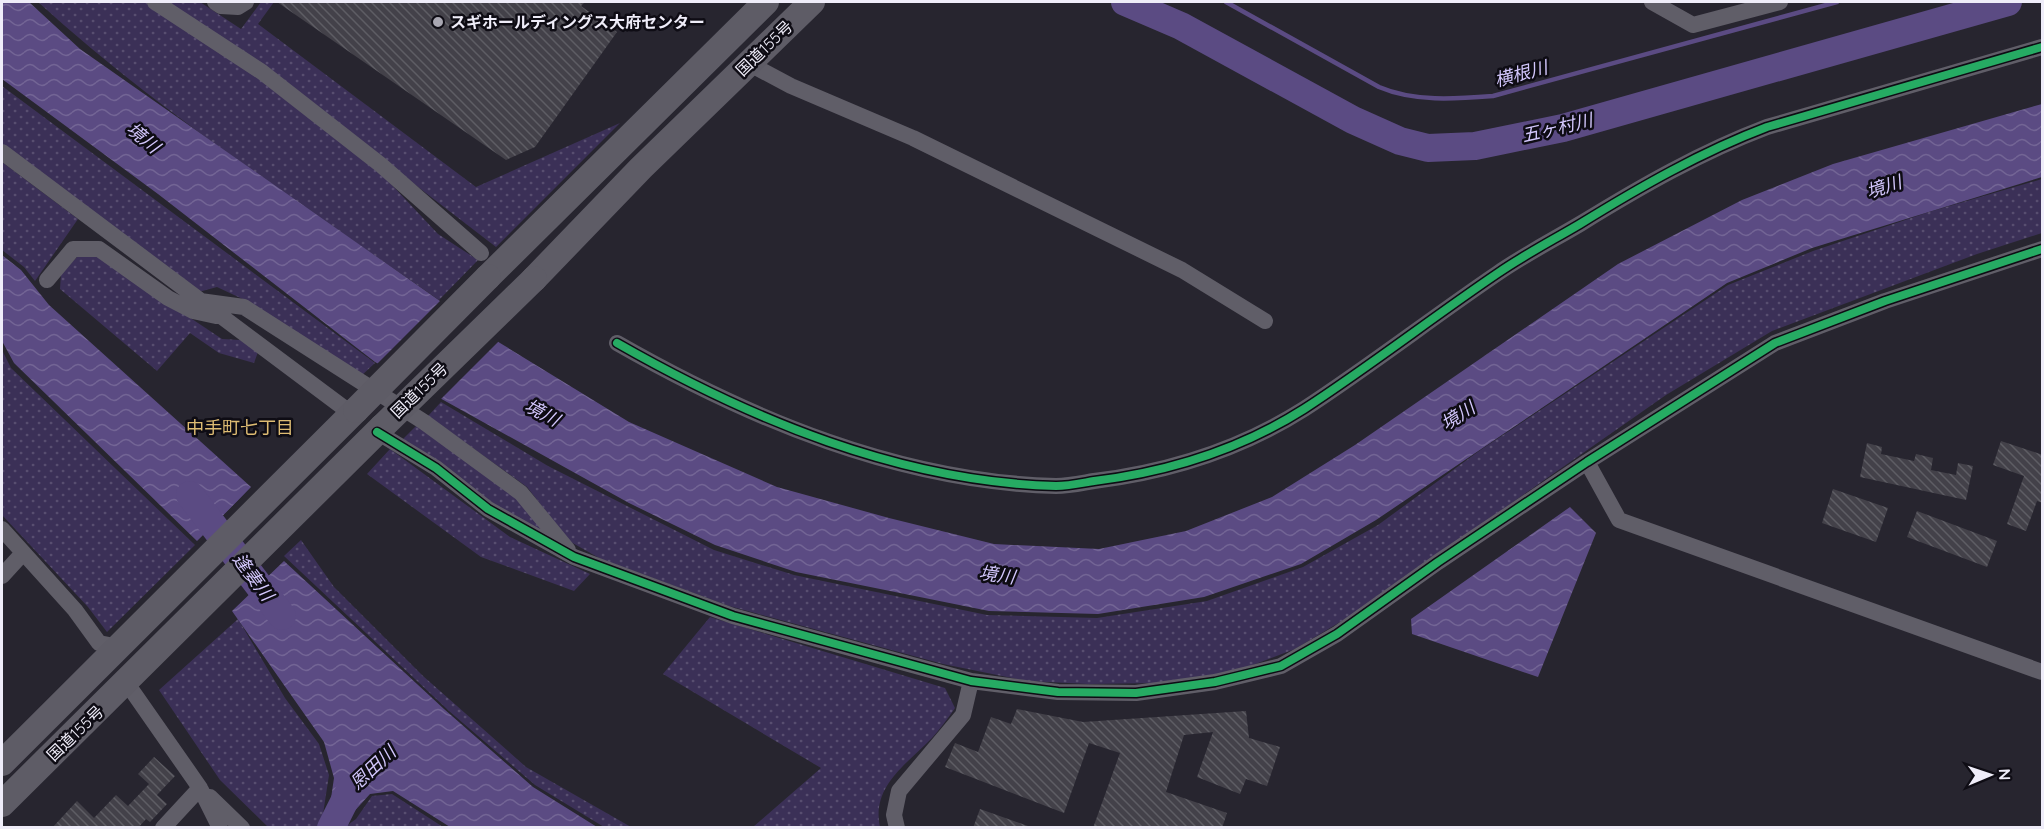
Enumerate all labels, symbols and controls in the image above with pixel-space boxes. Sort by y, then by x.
place label: スギホールディングス大府センター [450,12,705,32]
marker: スギホールディングス大府センター [431,15,445,29]
street label: 国道155号 [731,16,797,80]
water label: 横根川 [1492,55,1552,92]
water label: 五ヶ村川 [1519,108,1597,147]
water label: 境川 [122,117,166,159]
water label: 境川 [1863,169,1906,203]
street label: 国道155号 [386,358,452,422]
water label: 境川 [521,394,565,432]
water label: 境川 [1436,395,1481,435]
district label: 中手町七丁目 [186,416,294,439]
water label: 逢妻川 [228,548,280,607]
water label: 境川 [978,561,1018,589]
street label: 国道155号 [42,701,108,765]
water label: 恩田川 [345,739,402,794]
north arrow [1960,745,2020,805]
text: N [1995,768,2015,781]

